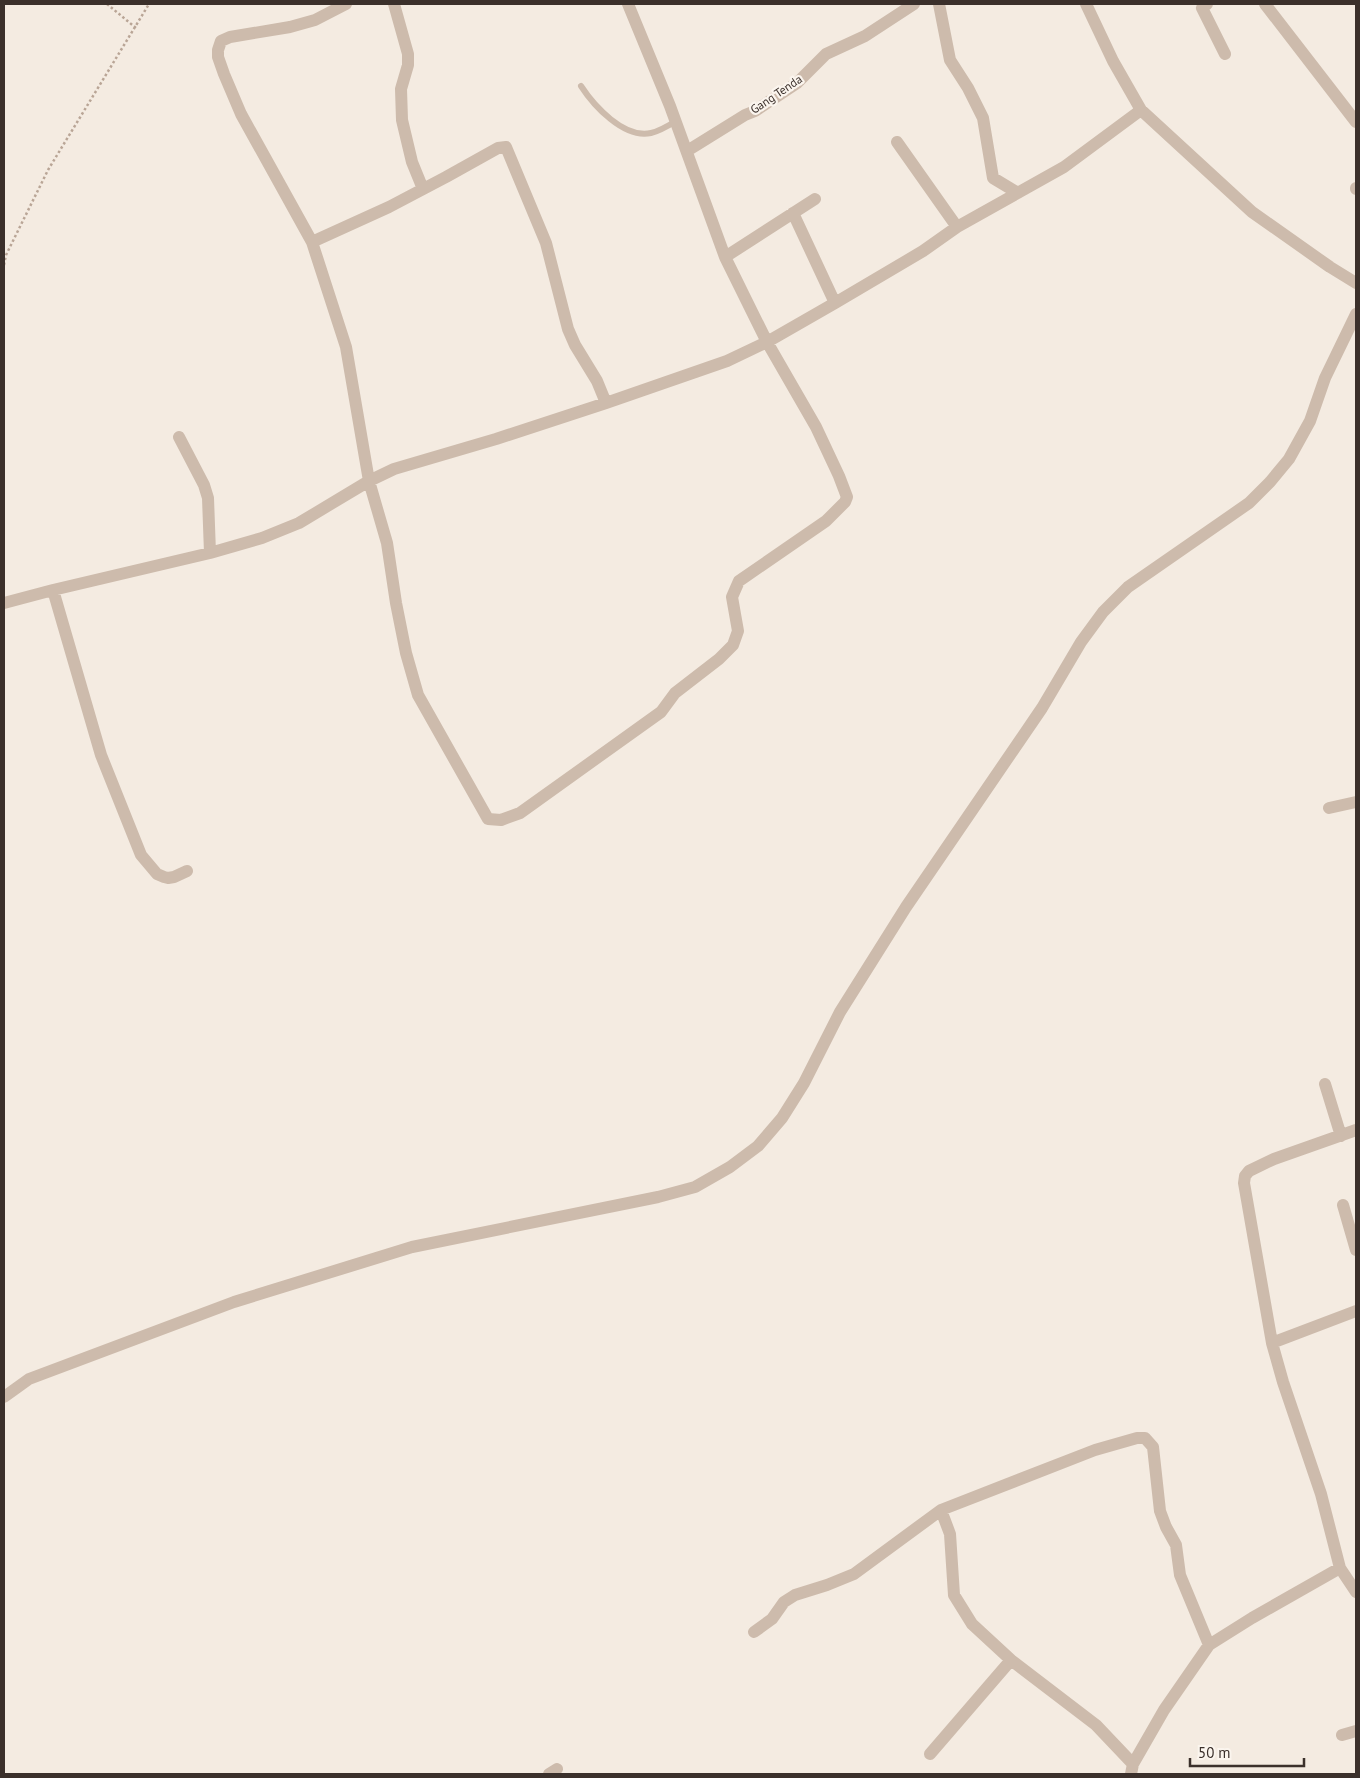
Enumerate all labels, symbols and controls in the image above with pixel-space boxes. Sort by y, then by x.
street label: Gang Tenda [747,71,805,117]
scale bar [1190,1736,1304,1768]
text: 50 m [1198,1743,1231,1762]

